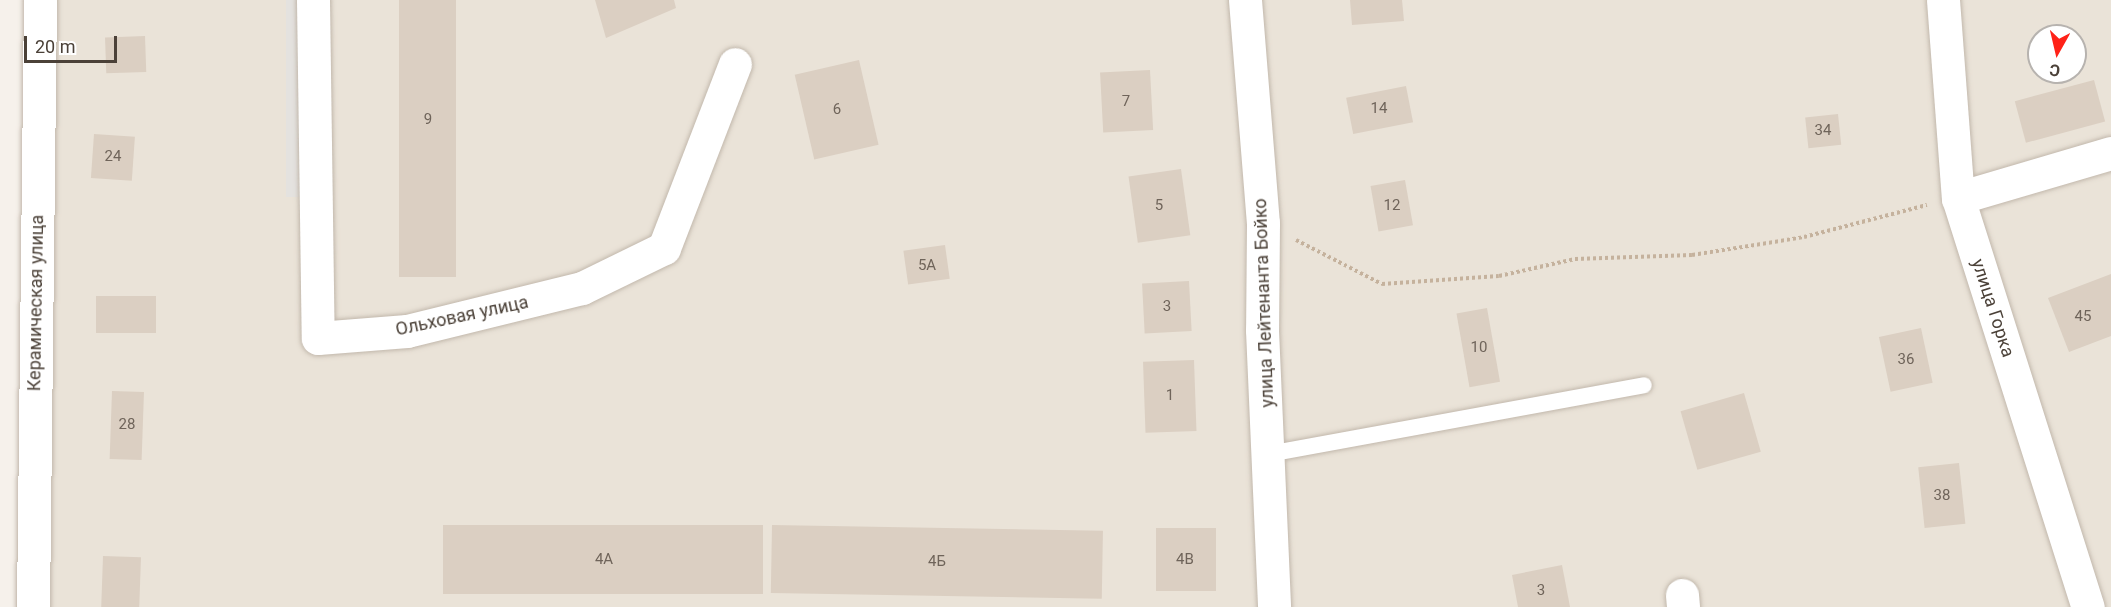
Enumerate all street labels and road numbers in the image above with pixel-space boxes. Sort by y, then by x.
street label: улица Лейтенанта Бойко [1250,198,1278,408]
street label: Керамическая улица [24,215,48,391]
street label: улица Горка [1967,256,2019,360]
street label: Ольховая улица [394,291,530,341]

